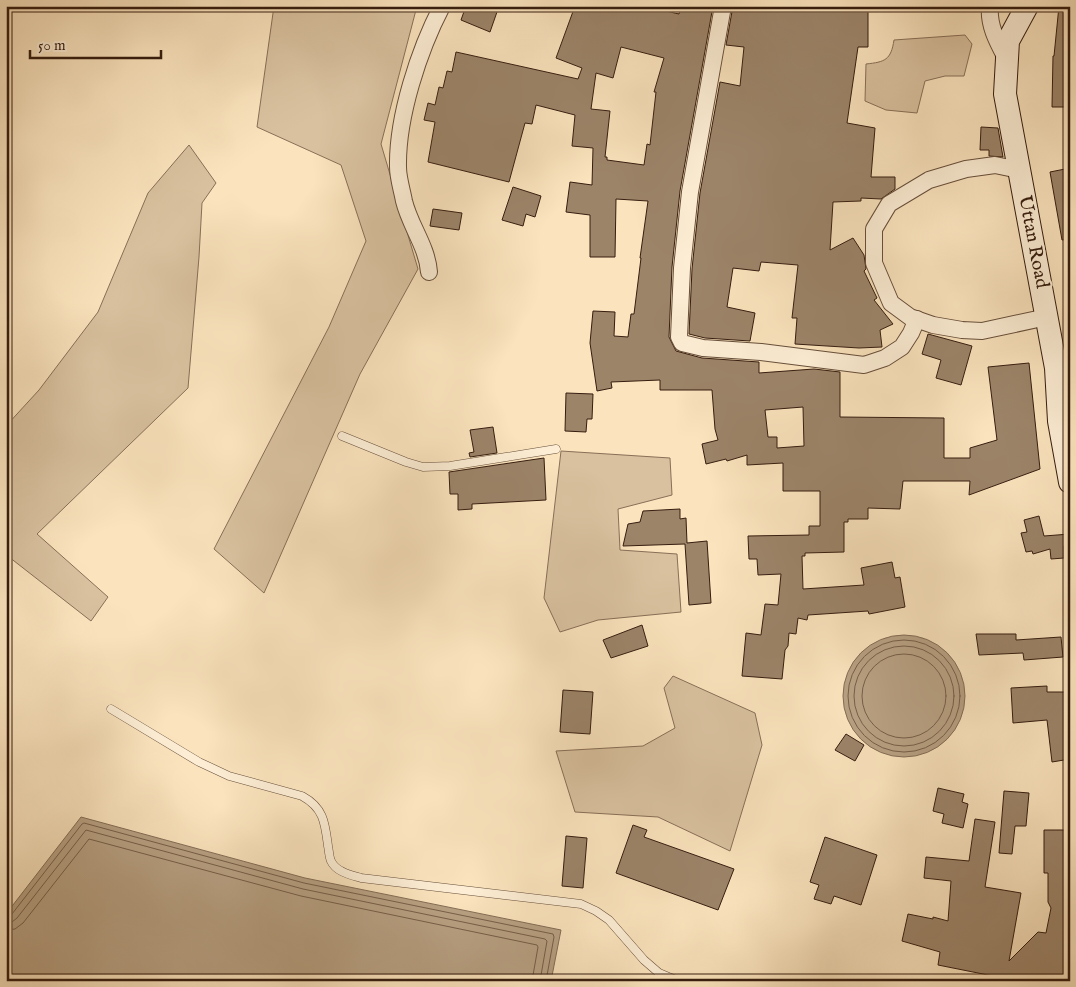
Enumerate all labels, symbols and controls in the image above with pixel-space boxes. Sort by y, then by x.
scale bar [30,28,161,60]
text: 50 m [38,36,66,55]
street label: Uttan Road [1012,194,1054,291]

